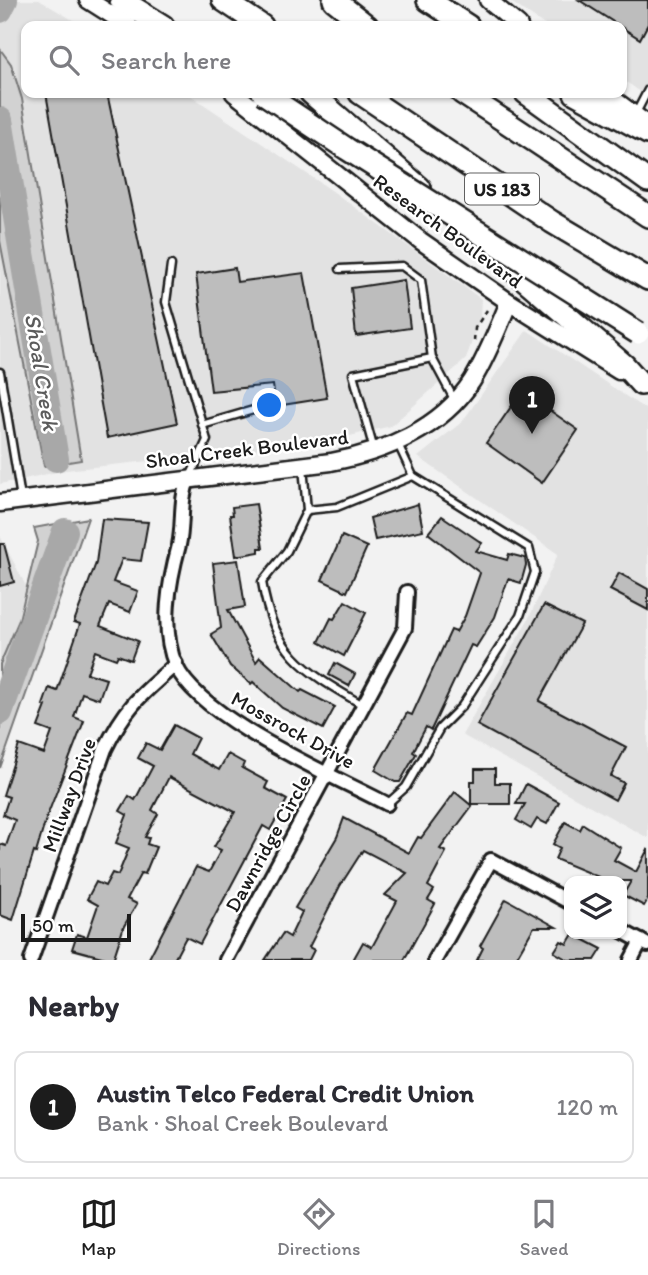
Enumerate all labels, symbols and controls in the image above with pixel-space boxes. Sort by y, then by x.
search box [21,21,627,98]
icon: search [45,41,83,79]
text: Search here [101,44,231,76]
street label: Research Boulevard [369,168,528,293]
road number: US 183 [465,174,539,204]
water label: Shoal Creek [19,312,65,434]
pin: 1 [509,376,555,434]
your location [252,388,286,422]
street label: Shoal Creek Boulevard [144,424,350,473]
street label: Mossrock Drive [227,685,359,774]
street label: Millway Drive [36,734,101,855]
street label: Dawnridge Circle [219,769,316,916]
map controls [564,876,627,939]
button: layers [564,876,627,939]
scale bar [21,911,131,943]
text: 50 m [32,914,74,937]
text: Nearby [28,987,119,1024]
text: Austin Telco Federal Credit Union [97,1077,474,1109]
text: 1 [48,1093,58,1121]
text: 120 m [557,1093,618,1121]
text: Bank · Shoal Creek Boulevard [97,1109,388,1137]
tab: Map [80,1195,118,1260]
tab: Directions [277,1195,361,1260]
tab: Saved [520,1195,568,1260]

